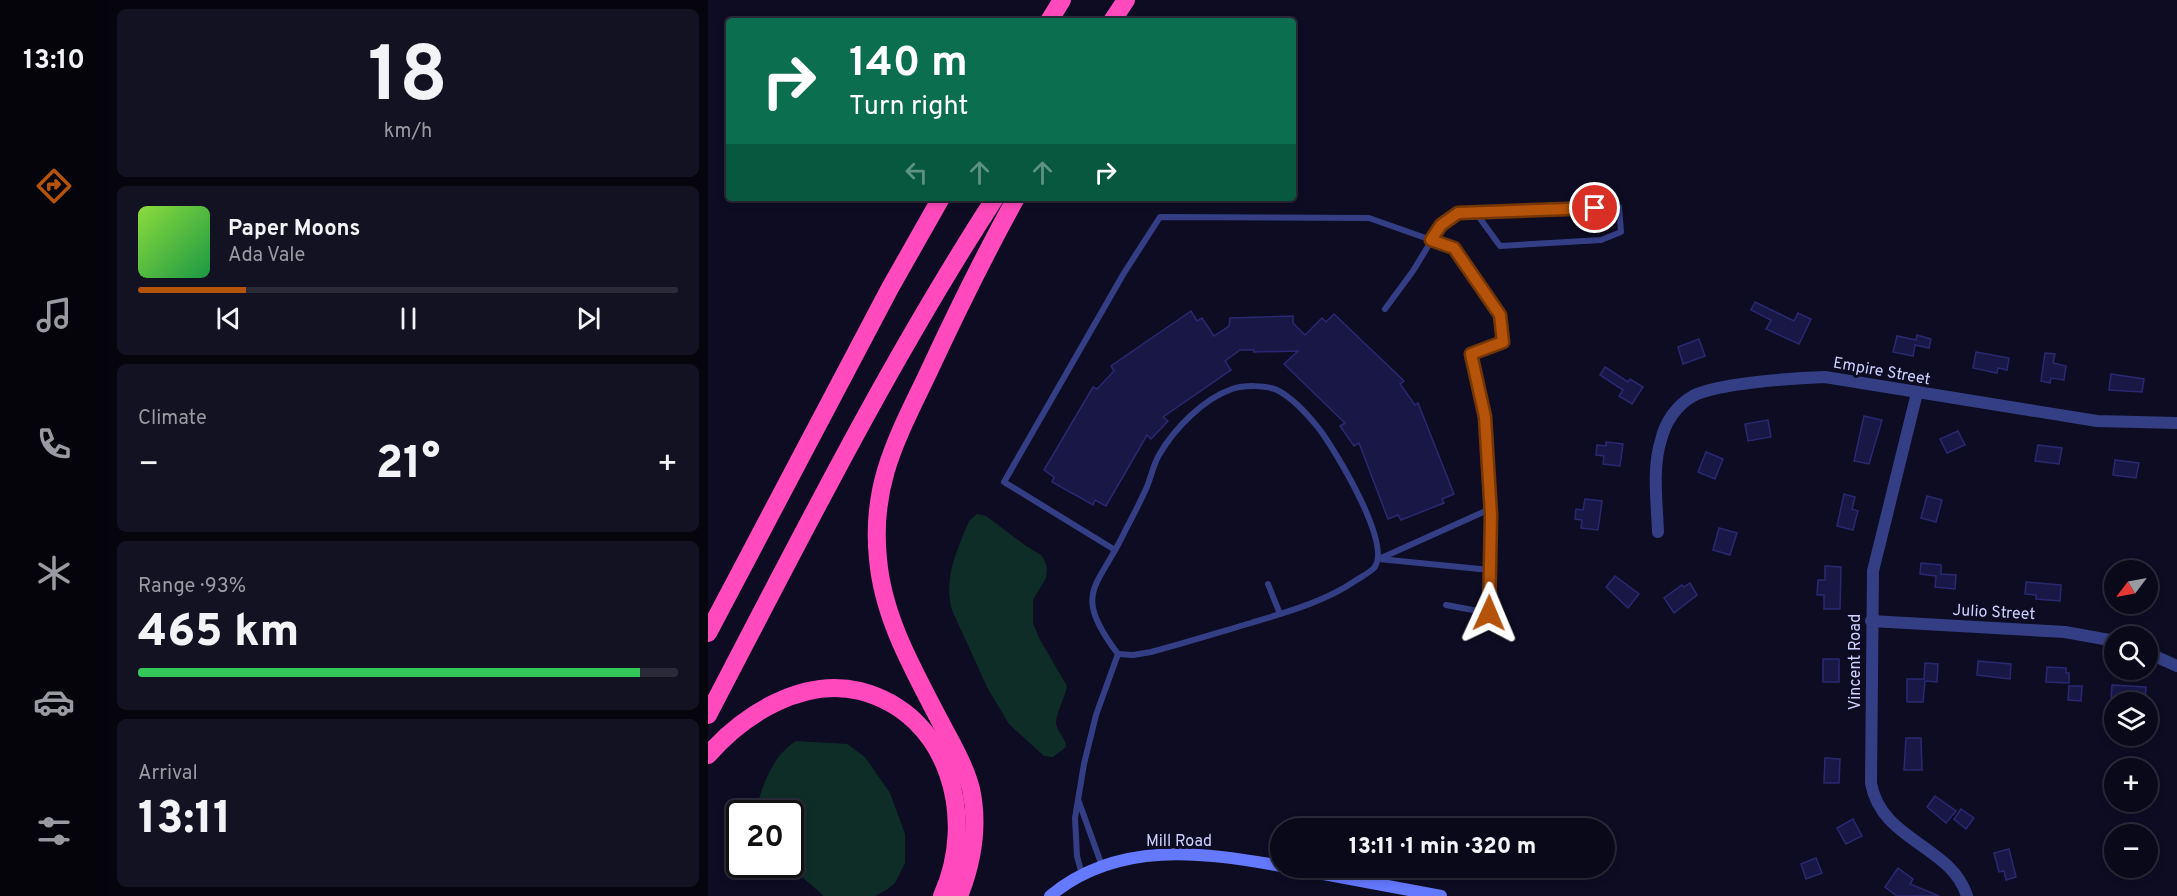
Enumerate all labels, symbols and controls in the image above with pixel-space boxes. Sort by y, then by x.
text: 18 [368,30,448,129]
text: 140 m [849,38,968,91]
icon: right [750,42,828,120]
text: 13:10 [23,44,85,78]
text: Turn right [849,90,968,124]
text: km/h [384,119,432,145]
icon: left [900,156,933,189]
icon: ahead [963,156,996,189]
icon: ahead [1026,156,1059,189]
icon: right [1089,156,1122,189]
icon: directions [33,165,75,207]
pin [1569,182,1620,233]
icon: arrive [1578,191,1611,224]
text: Paper Moons [228,216,360,243]
text: Ada Vale [228,243,305,269]
icon: music [33,294,75,336]
icon: previous [212,302,245,335]
icon: pause [392,302,425,335]
icon: next [572,302,605,335]
street label: Empire Street [1831,354,1932,390]
text: Climate [138,406,207,432]
icon: phone [33,423,75,465]
text: 21° [376,437,440,494]
text: − [138,445,159,487]
text: + [657,445,678,487]
icon: climate [33,552,75,594]
north arrow [2104,560,2158,614]
map controls [2104,560,2158,878]
text: Range · 93% [138,574,246,600]
position arrow [1457,581,1521,645]
street label: Julio Street [1952,601,2036,625]
text: 465 km [138,605,299,662]
street label: Vincent Road [1846,614,1866,710]
button: search [2104,626,2158,680]
icon: car [33,681,75,723]
button: layers [2104,692,2158,746]
button: + [2104,758,2158,812]
text: Arrival [138,761,198,787]
text: 13:11 [138,792,231,849]
speed limit sign: 20 [726,800,804,878]
icon: filters [33,810,75,852]
button: − [2104,824,2158,878]
street label: Mill Road [1146,832,1212,852]
text: 13:11 · 1 min · 320 m [1349,834,1536,861]

